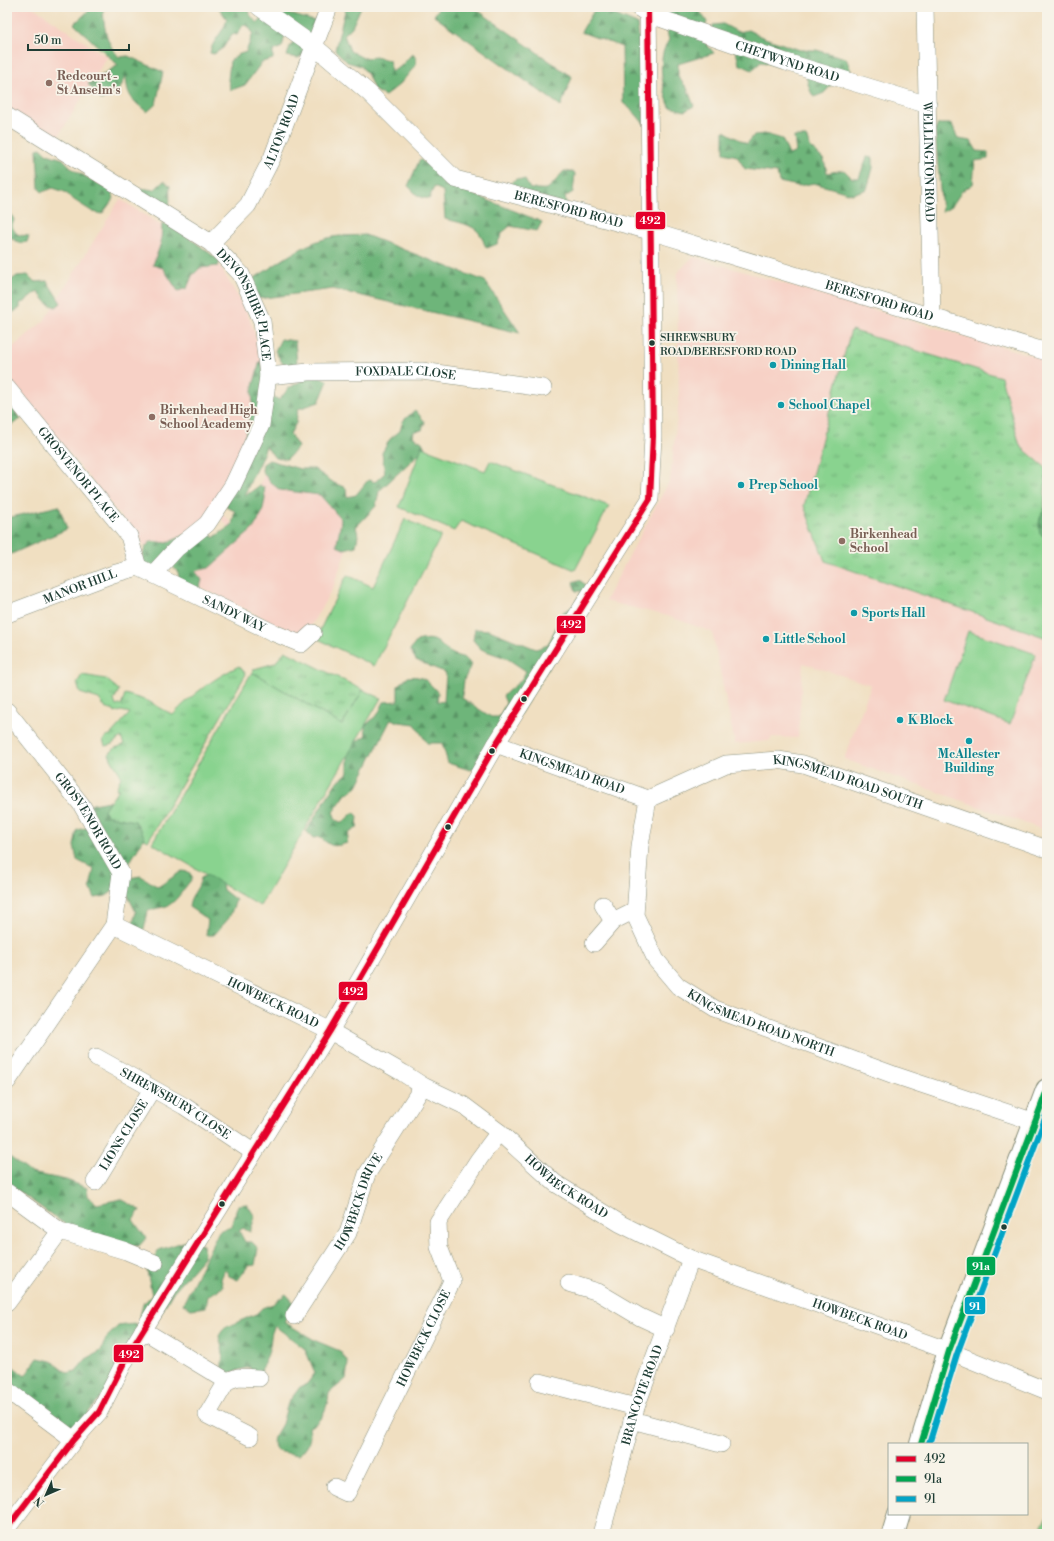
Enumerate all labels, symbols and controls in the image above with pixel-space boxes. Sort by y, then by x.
scale bar [28,26,129,52]
text: 50 m [34,33,62,48]
street label: CHETWYND ROAD [733,38,841,86]
place label: Redcourt - St Anselm's [57,69,121,98]
marker: Redcourt - St Anselm's [44,78,54,88]
street label: ALTON ROAD [260,92,303,173]
street label: WELLINGTON ROAD [919,101,937,222]
street label: BERESFORD ROAD [511,188,625,231]
line badge: 492 [635,211,666,230]
text: 492 [639,214,661,228]
street label: DEVONSHIRE PLACE [213,246,273,362]
street label: BERESFORD ROAD [822,278,935,325]
place label: SHREWSBURY ROAD/BERESFORD ROAD [660,331,797,359]
marker: SHREWSBURY ROAD/BERESFORD ROAD [647,338,657,348]
place label: Dining Hall [781,358,846,373]
marker: Dining Hall [768,360,778,370]
street label: FOXDALE CLOSE [355,364,457,384]
place label: School Chapel [789,398,870,413]
marker: School Chapel [776,400,786,410]
place label: Birkenhead High School Academy [160,403,258,432]
marker: Birkenhead High School Academy [147,412,157,422]
street label: GROSVENOR PLACE [34,424,122,526]
place label: Prep School [749,478,818,493]
marker: Prep School [736,480,746,490]
place label: Birkenhead School [850,527,918,556]
marker: Birkenhead School [837,536,847,546]
street label: MANOR HILL [41,566,119,608]
street label: SANDY WAY [200,592,269,636]
place label: Sports Hall [862,606,926,621]
marker: Sports Hall [849,608,859,618]
line badge: 492 [556,615,586,634]
text: 492 [560,618,582,632]
place label: Little School [774,632,846,647]
marker: Little School [761,634,771,644]
unlabelled marker [519,694,529,704]
place label: K Block [908,713,954,728]
marker: K Block [895,715,905,725]
marker: McAllester Building [964,736,974,746]
unlabelled marker [487,746,497,756]
street label: KINGSMEAD ROAD [517,746,627,798]
place label: McAllester Building [938,747,1000,776]
street label: KINGSMEAD ROAD SOUTH [772,753,925,813]
street label: GROSVENOR ROAD [51,770,125,873]
unlabelled marker [443,822,453,832]
street label: HOWBECK ROAD [225,974,321,1032]
line badge: 492 [338,981,368,1001]
text: 492 [342,985,364,999]
street label: KINGSMEAD ROAD NORTH [684,987,837,1061]
street label: SHREWSBURY CLOSE [117,1065,233,1143]
street label: LIONS CLOSE [97,1097,152,1174]
street label: HOWBECK DRIVE [332,1151,386,1254]
street label: HOWBECK ROAD [521,1152,611,1222]
unlabelled marker [217,1199,227,1209]
unlabelled marker [999,1222,1009,1232]
line badge: 91a [966,1256,996,1276]
text: 91a [972,1260,990,1274]
street label: HOWBECK CLOSE [394,1288,454,1389]
street label: HOWBECK ROAD [810,1296,909,1344]
line badge: 91 [964,1296,986,1315]
text: 91 [969,1300,982,1314]
street label: BRANCOTE ROAD [619,1343,666,1448]
line badge: 492 [113,1344,144,1363]
text: 492 [118,1348,140,1362]
legend [888,1443,1028,1515]
text: 492 [924,1452,945,1467]
text: 91a [924,1472,943,1487]
north arrow [26,1475,66,1515]
text: 91 [924,1492,937,1507]
text: N [31,1493,48,1509]

